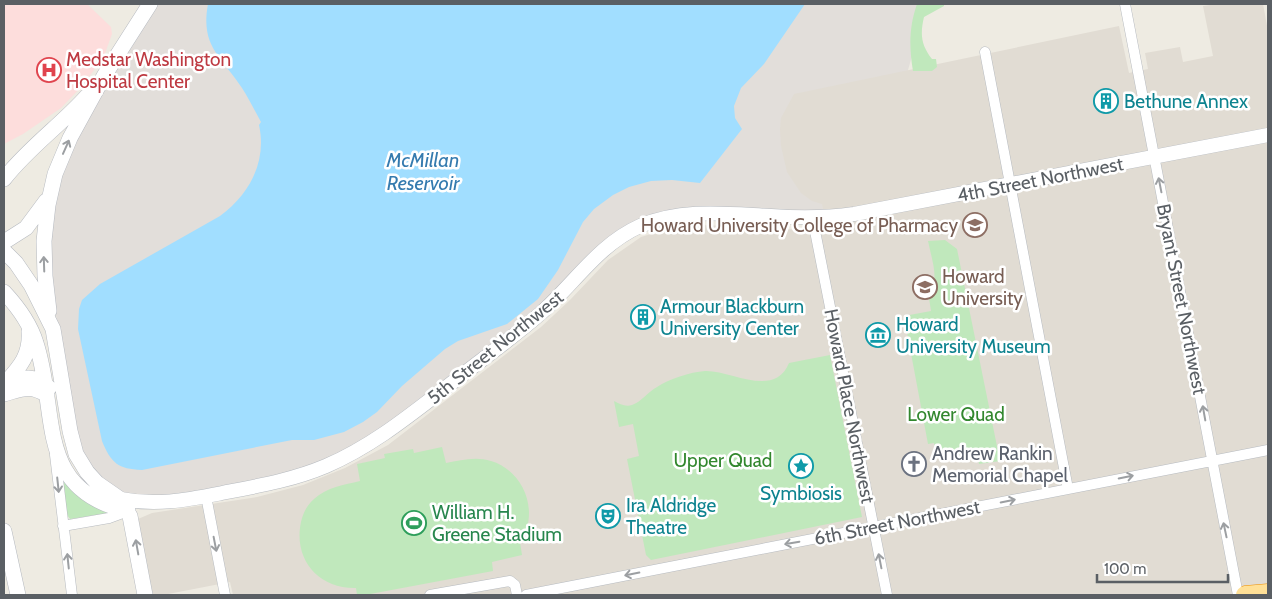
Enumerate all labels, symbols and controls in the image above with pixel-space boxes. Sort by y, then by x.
place label: Medstar Washington Hospital Center [66,48,231,93]
hospital icon: Medstar Washington Hospital Center [36,57,62,83]
building icon: Bethune Annex [1093,88,1119,114]
place label: Bethune Annex [1124,90,1248,113]
one-way arrow [61,140,71,155]
water label: McMillan Reservoir [386,148,460,195]
street label: 4th Street Northwest [955,152,1126,207]
one-way arrow [1155,177,1164,193]
street label: Bryant Street Northwest [1152,202,1211,397]
school or university icon: Howard University College of Pharmacy [962,212,988,238]
place label: Howard University College of Pharmacy [641,214,958,237]
one-way arrow [40,256,49,272]
place label: Howard University [942,265,1023,310]
school or university icon: Howard University [912,274,938,300]
street label: 5th Street Northwest [423,285,568,409]
place label: Armour Blackburn University Center [660,295,804,340]
building icon: Armour Blackburn University Center [630,304,656,330]
street label: Howard Place Northwest [819,307,880,506]
place label: Howard University Museum [896,313,1051,358]
museum icon: Howard University Museum [865,322,891,348]
park label: Lower Quad [907,403,1005,426]
one-way arrow [1198,406,1208,422]
place label: Andrew Rankin Memorial Chapel [932,442,1068,487]
park label: Upper Quad [674,449,772,472]
church icon: Andrew Rankin Memorial Chapel [901,451,927,477]
place icon: Symbiosis [788,453,814,479]
one-way arrow [1118,472,1134,482]
one-way arrow [53,477,63,493]
place label: Symbiosis [760,482,842,505]
place label: Ira Aldridge Theatre [626,494,716,539]
street label: 6th Street Northwest [812,495,983,550]
one-way arrow [999,496,1015,505]
place label: William H. Greene Stadium [432,501,562,546]
theatre icon: Ira Aldridge Theatre [595,503,621,529]
sports icon: William H. Greene Stadium [401,510,427,536]
one-way arrow [1220,523,1230,539]
one-way arrow [211,536,220,552]
one-way arrow [784,538,800,548]
one-way arrow [131,540,141,556]
scale bar [1097,552,1228,584]
one-way arrow [63,553,73,569]
one-way arrow [875,554,885,570]
text: 100 m [1104,560,1146,578]
one-way arrow [625,570,641,579]

